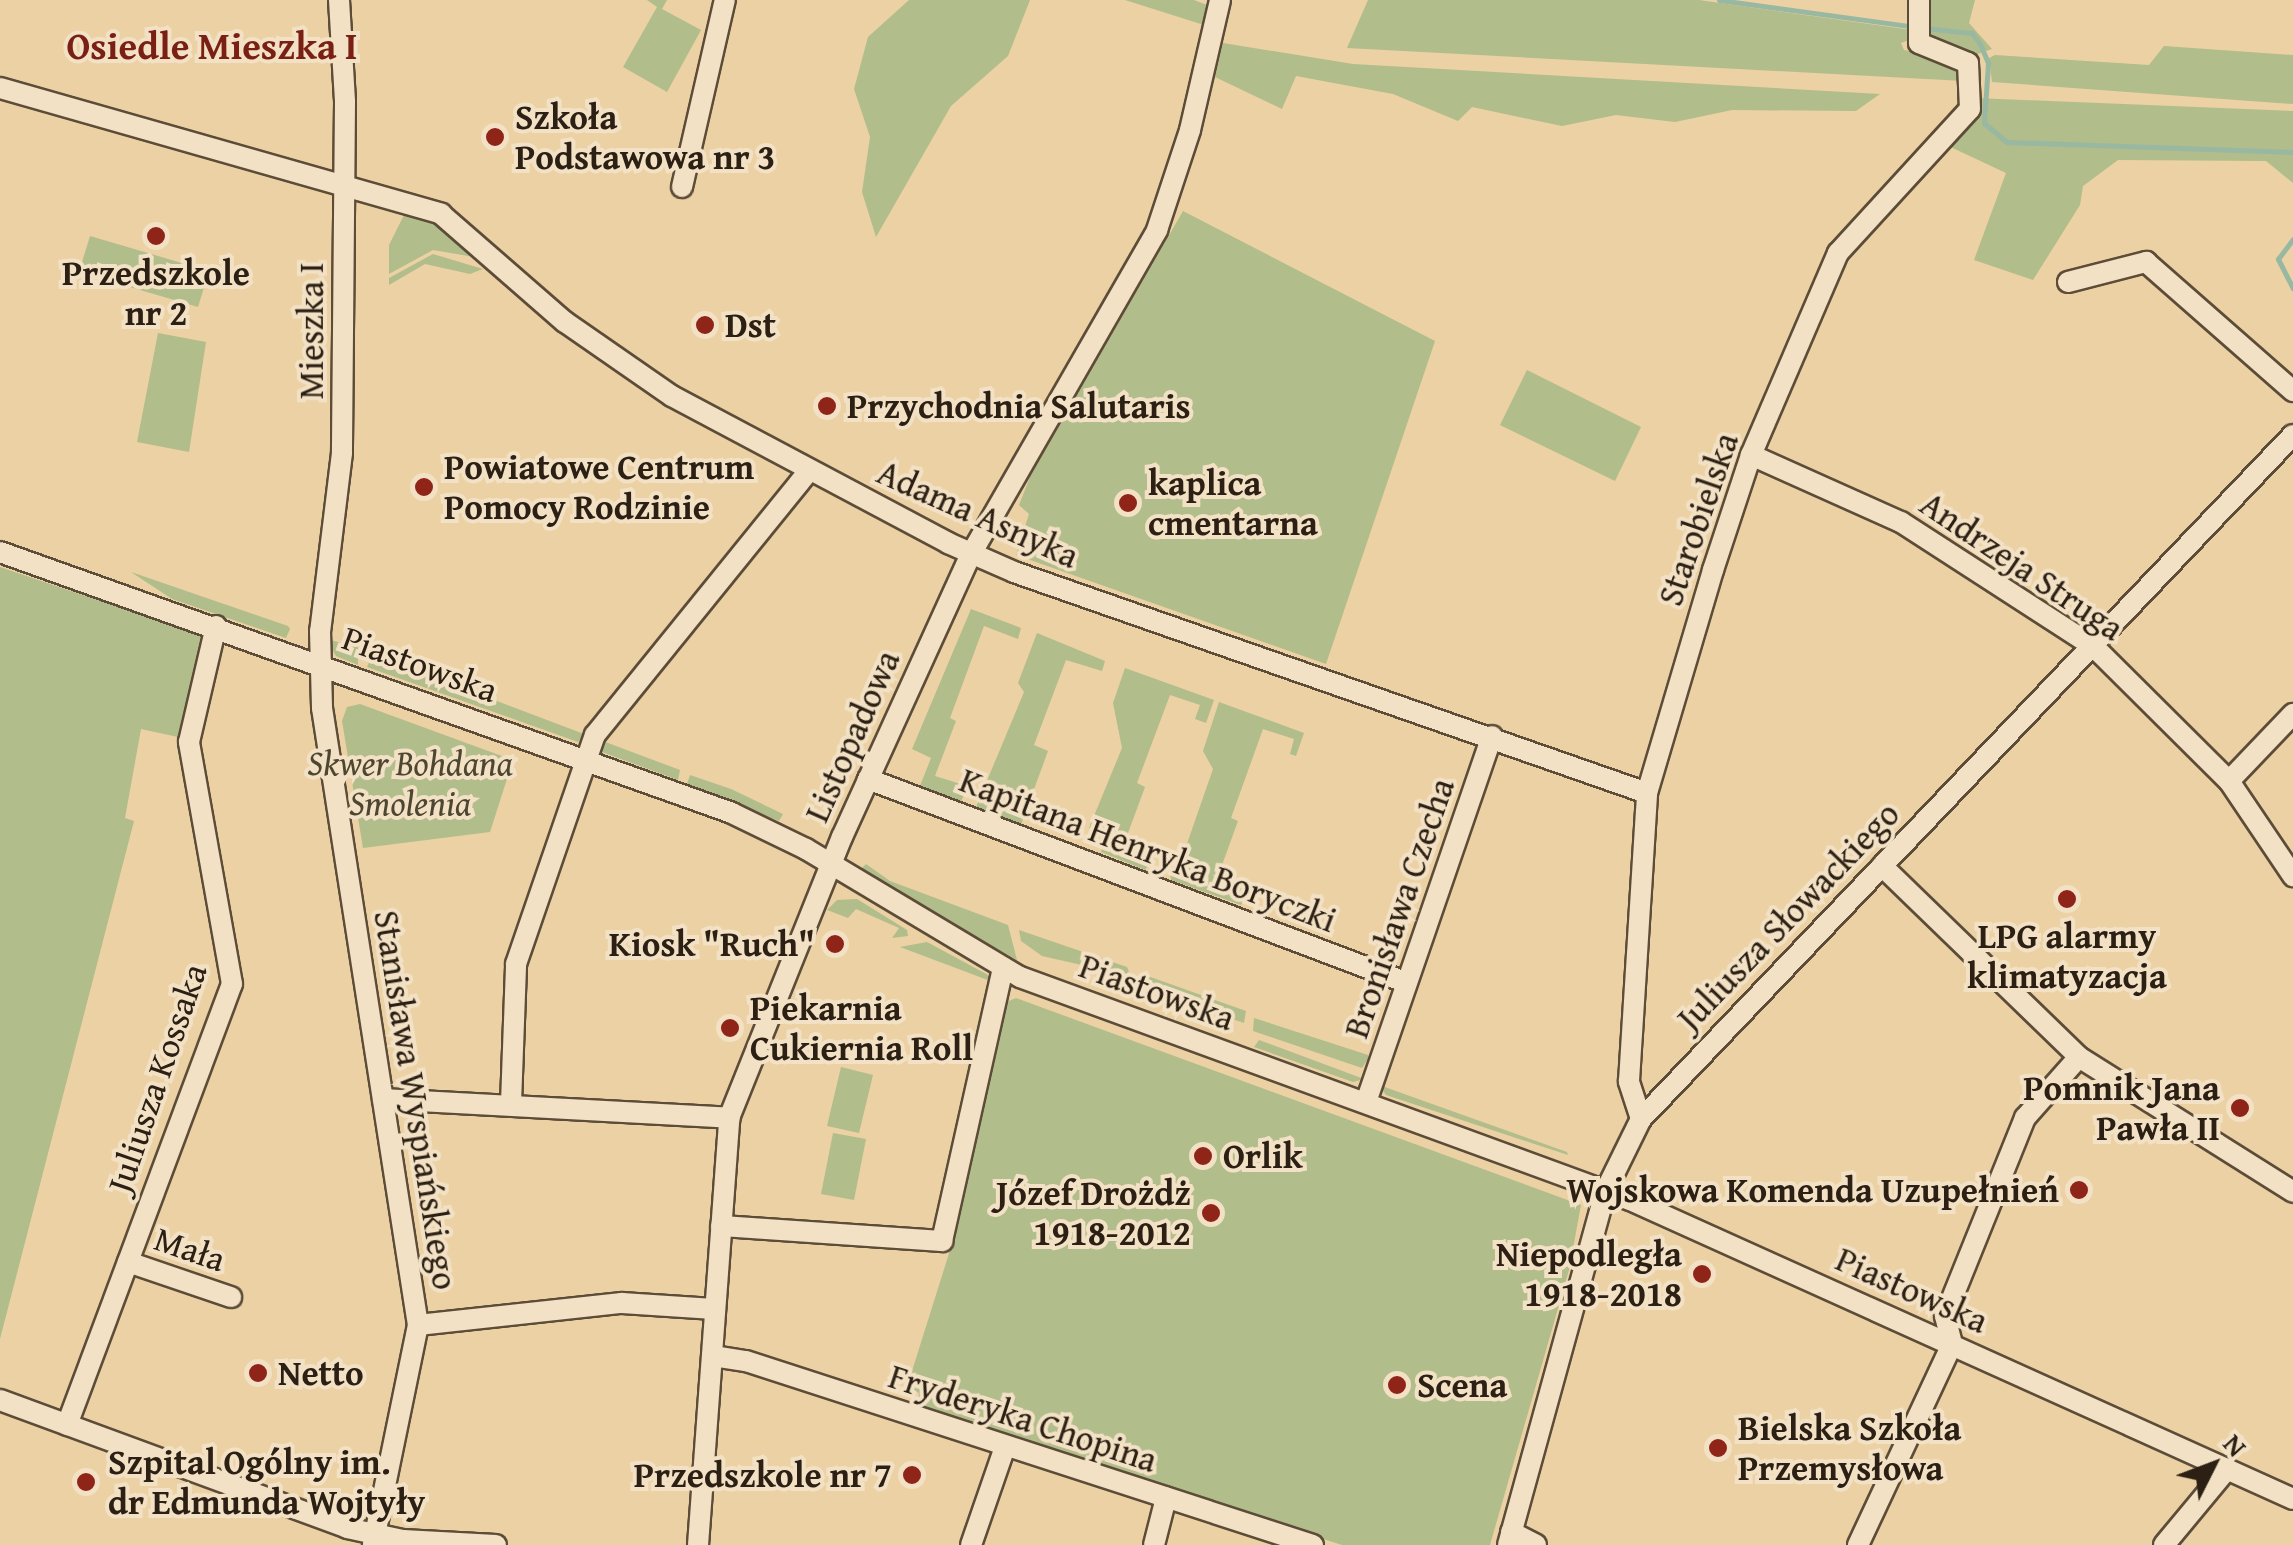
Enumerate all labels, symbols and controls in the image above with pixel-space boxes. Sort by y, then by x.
district label: Osiedle Mieszka I [66,23,358,69]
place label: Szkoła Podstawowa nr 3 [515,96,776,178]
marker: Szkoła Podstawowa nr 3 [484,126,506,148]
marker: Przedszkole nr 2 [145,225,167,247]
place label: Przedszkole nr 2 [62,252,250,334]
street label: Mieszka I [290,263,332,399]
place label: Dst [725,304,776,346]
marker: Dst [694,314,716,336]
place label: Przychodnia Salutaris [847,385,1191,427]
marker: Przychodnia Salutaris [816,395,838,417]
street label: Starobielska [1649,427,1747,611]
place label: Powiatowe Centrum Pomocy Rodzinie [444,446,754,528]
street label: Adama Asnyka [871,451,1085,577]
place label: kaplica cmentarna [1148,462,1318,544]
marker: Powiatowe Centrum Pomocy Rodzinie [413,476,435,498]
street label: Andrzeja Struga [1912,483,2132,649]
marker: kaplica cmentarna [1117,492,1139,514]
street label: Piastowska [337,617,503,711]
street label: Listopadowa [796,644,908,828]
park label: Skwer Bohdana Smolenia [307,742,513,824]
street label: Kapitana Henryka Boryczki [954,759,1342,941]
street label: Bronisława Czecha [1335,773,1463,1043]
street label: Juliusza Słowackiego [1668,793,1908,1039]
marker: LPG alarmy klimatyzacja [2056,888,2078,910]
street label: Stanisława Wyspiańskiego [365,907,467,1293]
place label: LPG alarmy klimatyzacja [1967,915,2167,997]
place label: Kiosk "Ruch" [609,923,815,965]
marker: Kiosk "Ruch" [824,933,846,955]
street label: Piastowska [1074,945,1240,1039]
street label: Juliusza Kossaka [98,958,216,1198]
place label: Piekarnia Cukiernia Roll [750,987,973,1069]
marker: Piekarnia Cukiernia Roll [719,1017,741,1039]
place label: Pomnik Jana Pawła II [2023,1067,2220,1149]
marker: Pomnik Jana Pawła II [2229,1097,2251,1119]
place label: Orlik [1223,1135,1303,1177]
marker: Orlik [1192,1145,1214,1167]
place label: Wojskowa Komenda Uzupełnień [1566,1169,2059,1211]
place label: Józef Drożdż 1918-2012 [996,1172,1191,1254]
marker: Wojskowa Komenda Uzupełnień [2068,1179,2090,1201]
marker: Józef Drożdż 1918-2012 [1200,1202,1222,1224]
street label: Mała [149,1217,231,1281]
place label: Niepodległa 1918-2018 [1496,1233,1682,1315]
street label: Piastowska [1830,1238,1994,1342]
marker: Niepodległa 1918-2018 [1691,1263,1713,1285]
place label: Netto [278,1352,364,1394]
street label: Fryderyka Chopina [884,1355,1162,1481]
marker: Netto [247,1362,269,1384]
place label: Scena [1417,1364,1507,1406]
marker: Scena [1386,1374,1408,1396]
place label: Bielska Szkoła Przemysłowa [1738,1407,1961,1489]
north arrow [2163,1415,2263,1515]
text: N [2214,1424,2257,1465]
marker: Bielska Szkoła Przemysłowa [1707,1437,1729,1459]
place label: Szpital Ogólny im. dr Edmunda Wojtyły [108,1441,425,1523]
place label: Przedszkole nr 7 [634,1454,892,1496]
marker: Przedszkole nr 7 [901,1464,923,1486]
marker: Szpital Ogólny im. dr Edmunda Wojtyły [73,1469,99,1495]

